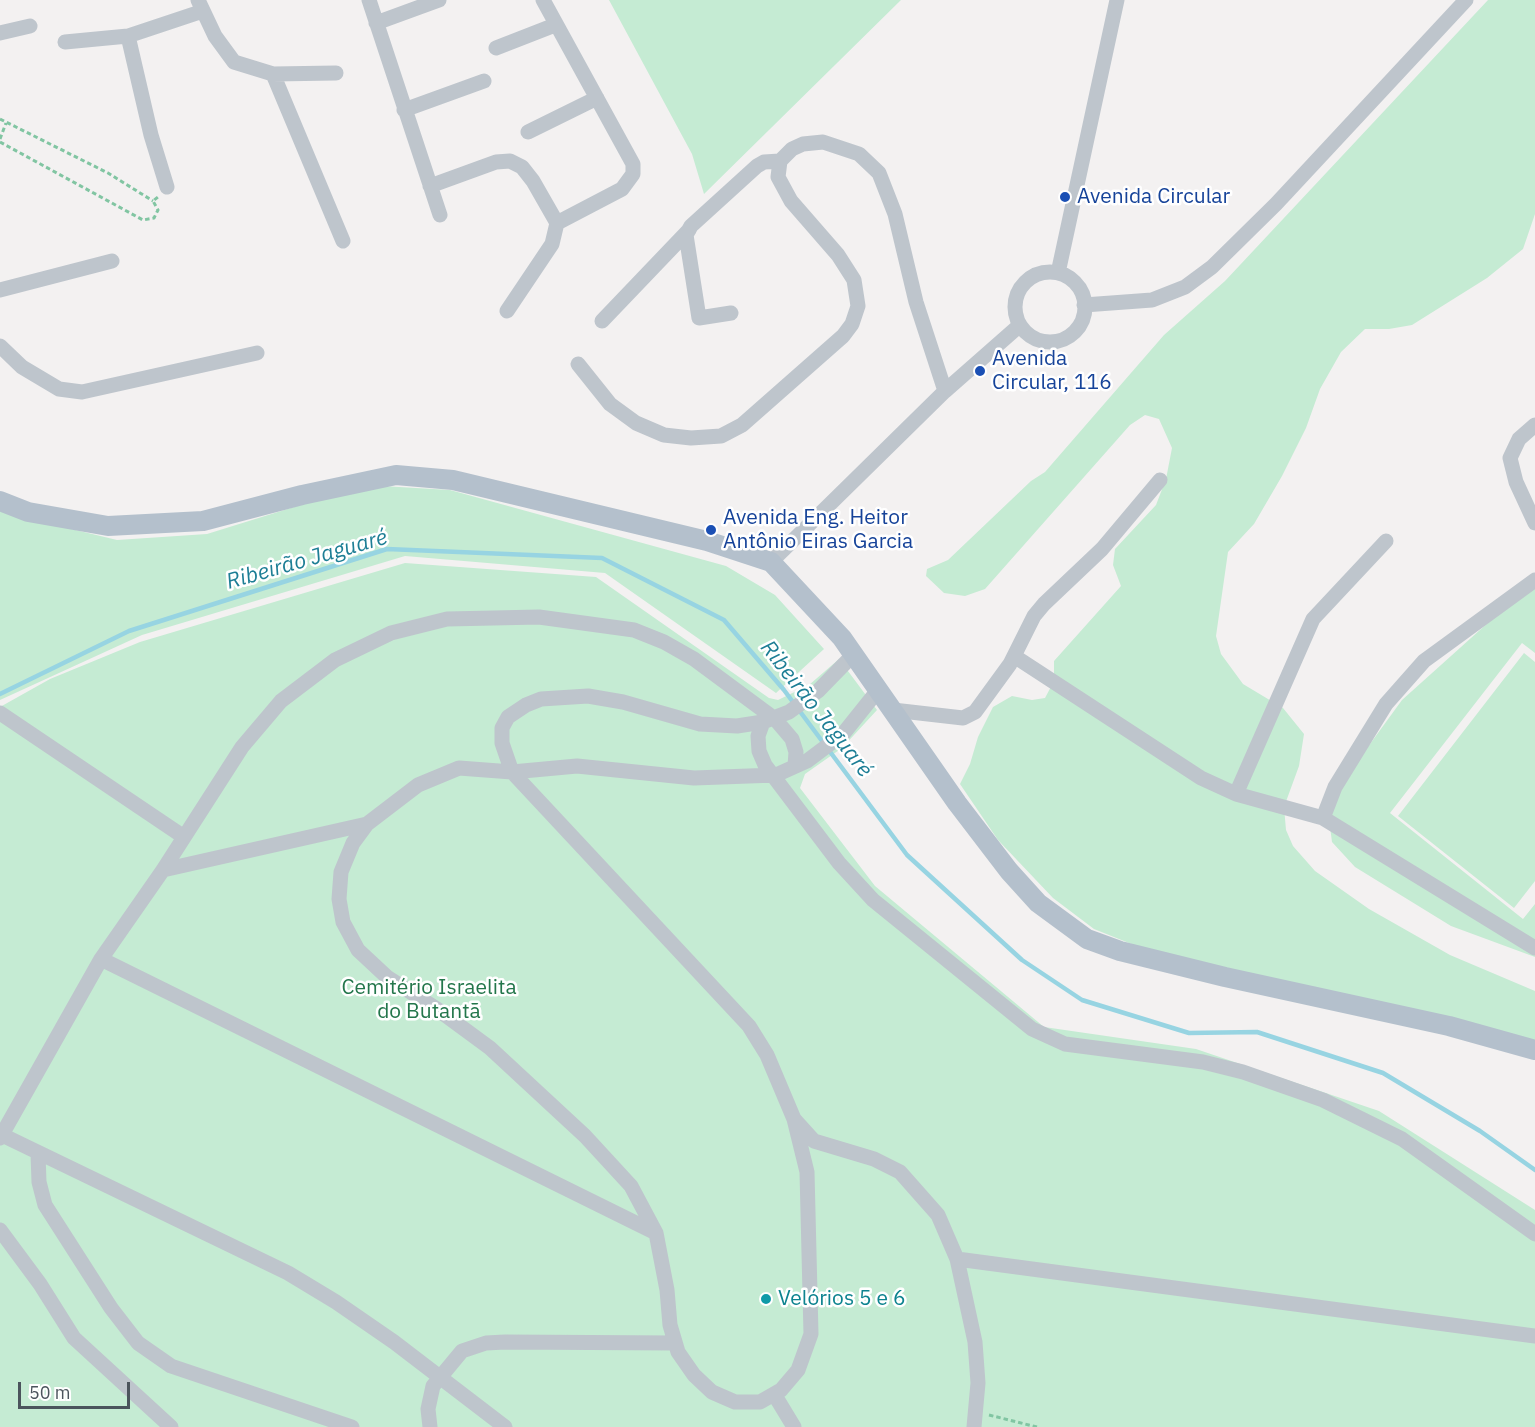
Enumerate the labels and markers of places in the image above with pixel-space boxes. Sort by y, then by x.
place label: Avenida Circular [1077,184,1230,210]
marker: Avenida Circular [1058,190,1072,204]
place label: Avenida Circular, 116 [992,346,1112,396]
marker: Avenida Circular, 116 [973,364,987,378]
place label: Avenida Eng. Heitor Antônio Eiras Garcia [723,505,913,555]
marker: Avenida Eng. Heitor Antônio Eiras Garcia [704,523,718,537]
place label: Velórios 5 e 6 [778,1286,906,1312]
marker: Velórios 5 e 6 [759,1292,773,1306]

